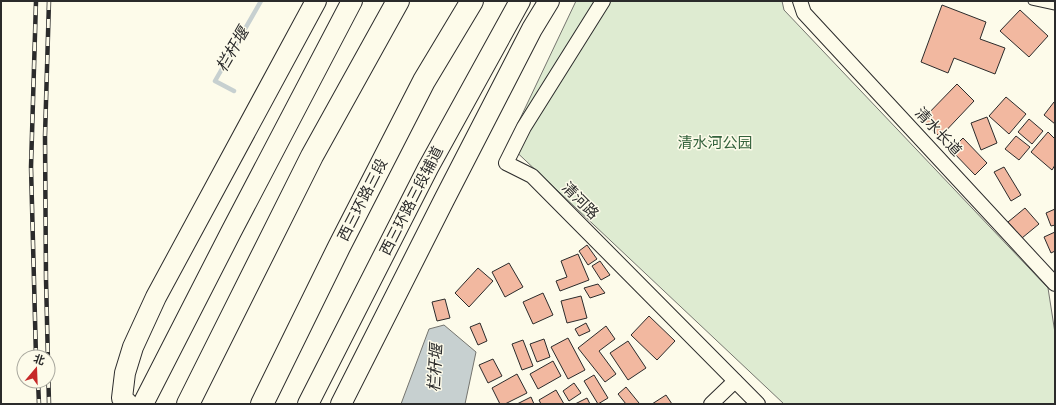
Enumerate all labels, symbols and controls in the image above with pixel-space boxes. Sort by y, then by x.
water label: 栏杆堰 [213,22,255,76]
street label: 清水长道 [911,104,965,160]
park label: 清水河公园 [677,134,753,153]
street label: 西三环路三段辅道 [376,143,448,259]
street label: 西三环路三段 [334,156,392,244]
street label: 清河路 [557,178,603,224]
water label: 栏杆堰 [425,341,447,392]
north arrow [16,349,56,389]
text: 北 [32,352,46,368]

